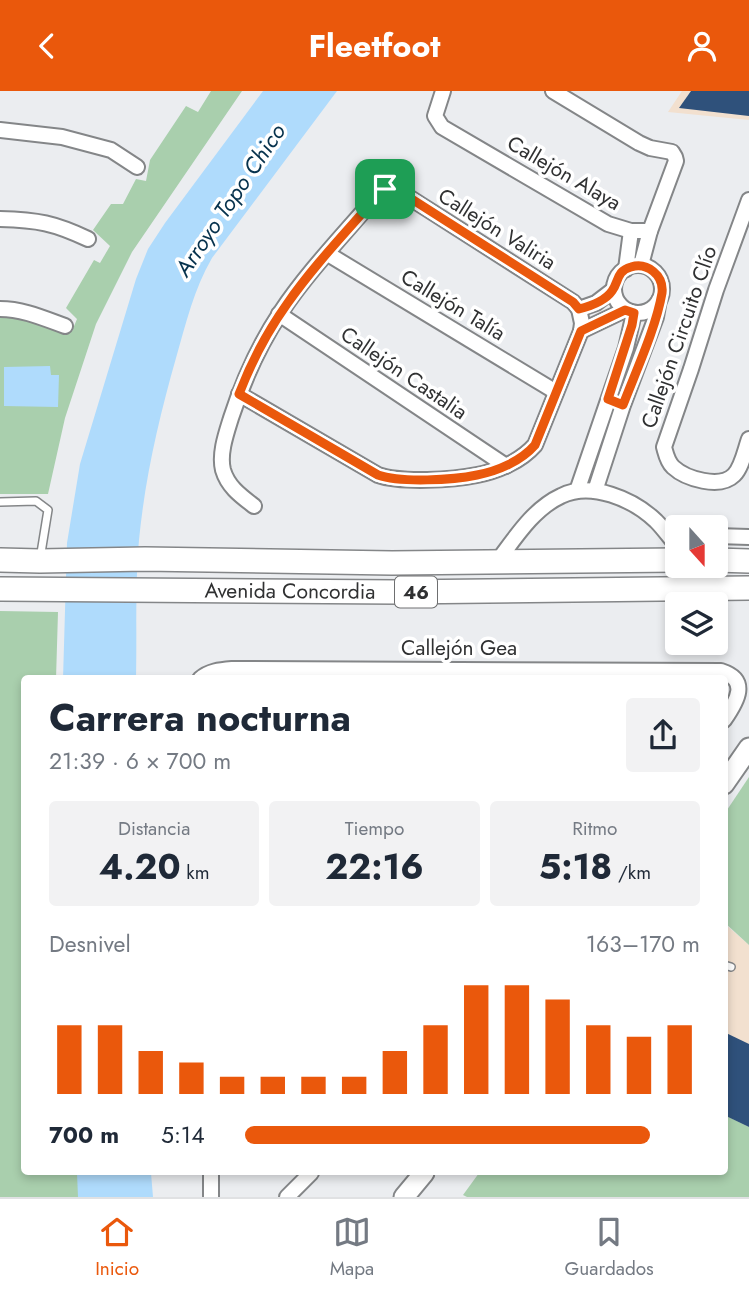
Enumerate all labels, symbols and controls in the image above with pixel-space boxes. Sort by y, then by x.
text: Fleetfoot [308,23,441,69]
icon: back [28,27,66,65]
icon: person [683,27,721,65]
water label: Arroyo Topo Chico [166,116,294,284]
street label: Callejón Alaya [501,128,627,218]
pin [355,159,415,219]
icon: arrive [366,170,404,208]
street label: Callejón Valiria [432,181,562,277]
street label: Callejón Circuito Clío [634,242,724,432]
street label: Callejón Talía [395,262,511,348]
street label: Callejón Castalia [334,319,474,427]
north arrow [665,515,728,577]
map controls [665,515,728,655]
street label: Avenida Concordia [205,576,375,607]
road number: 46 [395,577,437,607]
button: layers [665,592,728,655]
street label: Callejón Gea [401,633,517,663]
text: Carrera nocturna [49,690,351,745]
button: share [626,698,700,772]
text: 21:39 · 6 × 700 m [49,744,231,778]
text: Distancia [118,815,190,842]
text: Tiempo [345,815,404,842]
text: Ritmo [572,815,617,842]
text: 4.20 [99,842,181,892]
text: 22:16 [325,842,424,892]
text: 5:18 [539,842,612,892]
text: km [181,859,210,886]
text: /km [612,859,651,886]
text: Desnivel [49,927,131,961]
text: 163–170 m [586,927,700,961]
text: 700 m [49,1118,119,1152]
text: 5:14 [161,1118,205,1152]
tab: Inicio [95,1213,139,1282]
tab: Mapa [330,1213,374,1282]
tab: Guardados [565,1213,654,1282]

